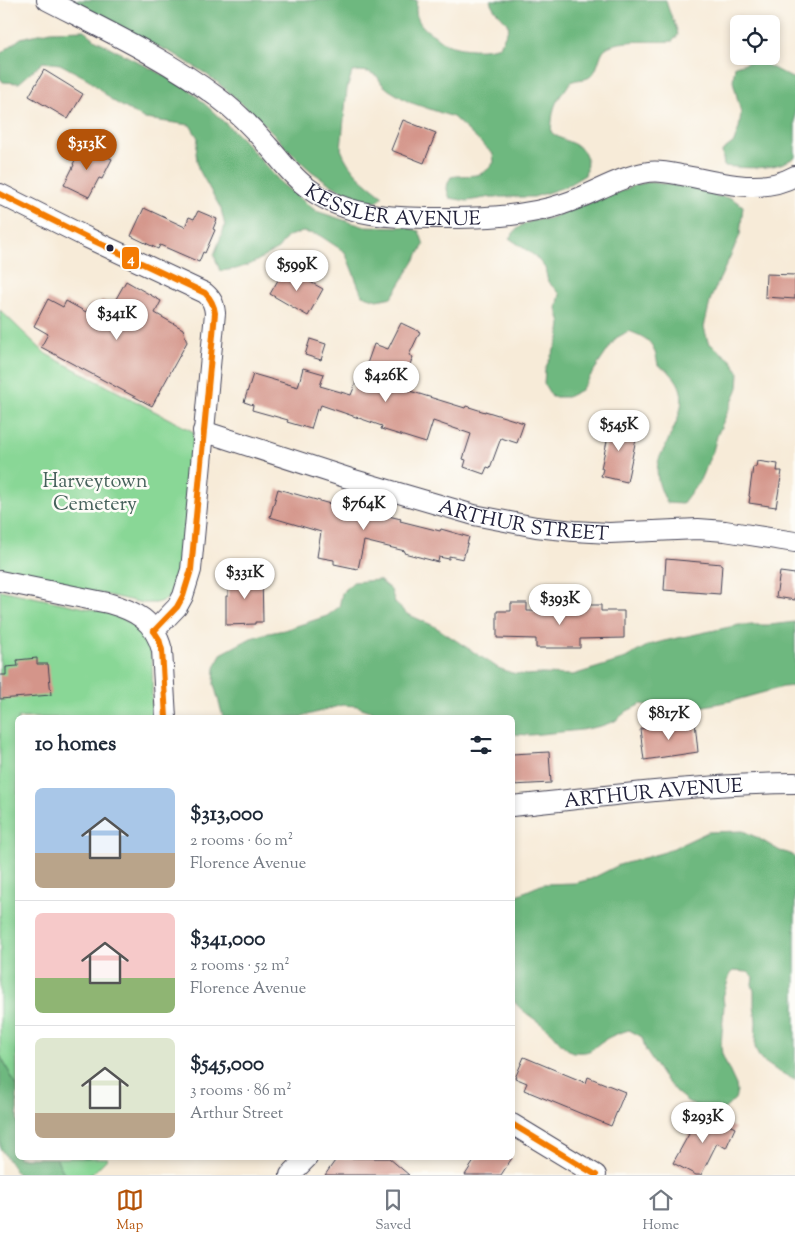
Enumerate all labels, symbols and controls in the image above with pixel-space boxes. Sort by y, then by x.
map controls [730,15,780,65]
button: locate [730,15,780,65]
pin: $313K [52,128,122,171]
text: $313K [68,133,106,156]
street label: KESSLER AVENUE [298,178,481,235]
unlabelled marker [105,243,115,253]
line badge: 4 [121,246,140,270]
text: 4 [126,250,135,270]
pin: $599K [262,250,332,292]
text: $599K [276,254,318,277]
pin: $341K [82,298,152,341]
text: $341K [97,303,137,326]
pin: $426K [351,360,421,403]
text: $426K [364,365,408,388]
pin: $545K [584,410,654,452]
text: $545K [599,414,639,437]
park label: Harveytown Cemetery [42,468,148,520]
pin: $764K [329,488,399,531]
text: $764K [342,493,386,516]
street label: ARTHUR STREET [435,493,610,550]
pin: $331K [210,558,280,600]
text: $331K [226,562,264,585]
pin: $393K [525,584,595,626]
text: $393K [540,588,580,611]
pin: $817K [634,698,704,741]
text: $817K [648,703,690,726]
text: 10 homes [35,730,116,760]
icon: filters [467,731,495,759]
street label: ARTHUR AVENUE [563,773,744,817]
text: $313,000 [190,800,263,830]
icon: home [75,808,135,868]
text: 2 rooms · 60 m² [190,830,293,853]
text: Florence Avenue [190,853,306,876]
text: $341,000 [190,925,265,955]
icon: home [75,933,135,993]
text: 2 rooms · 52 m² [190,955,290,978]
text: Florence Avenue [190,978,306,1001]
text: $545,000 [190,1050,264,1080]
icon: home [75,1058,135,1118]
text: 3 rooms · 86 m² [190,1080,292,1103]
pin: $293K [668,1102,738,1144]
text: Arthur Street [190,1103,283,1126]
text: $293K [682,1106,724,1129]
tab: Map [116,1186,144,1236]
tab: Saved [375,1186,411,1236]
tab: Home [643,1186,679,1236]

